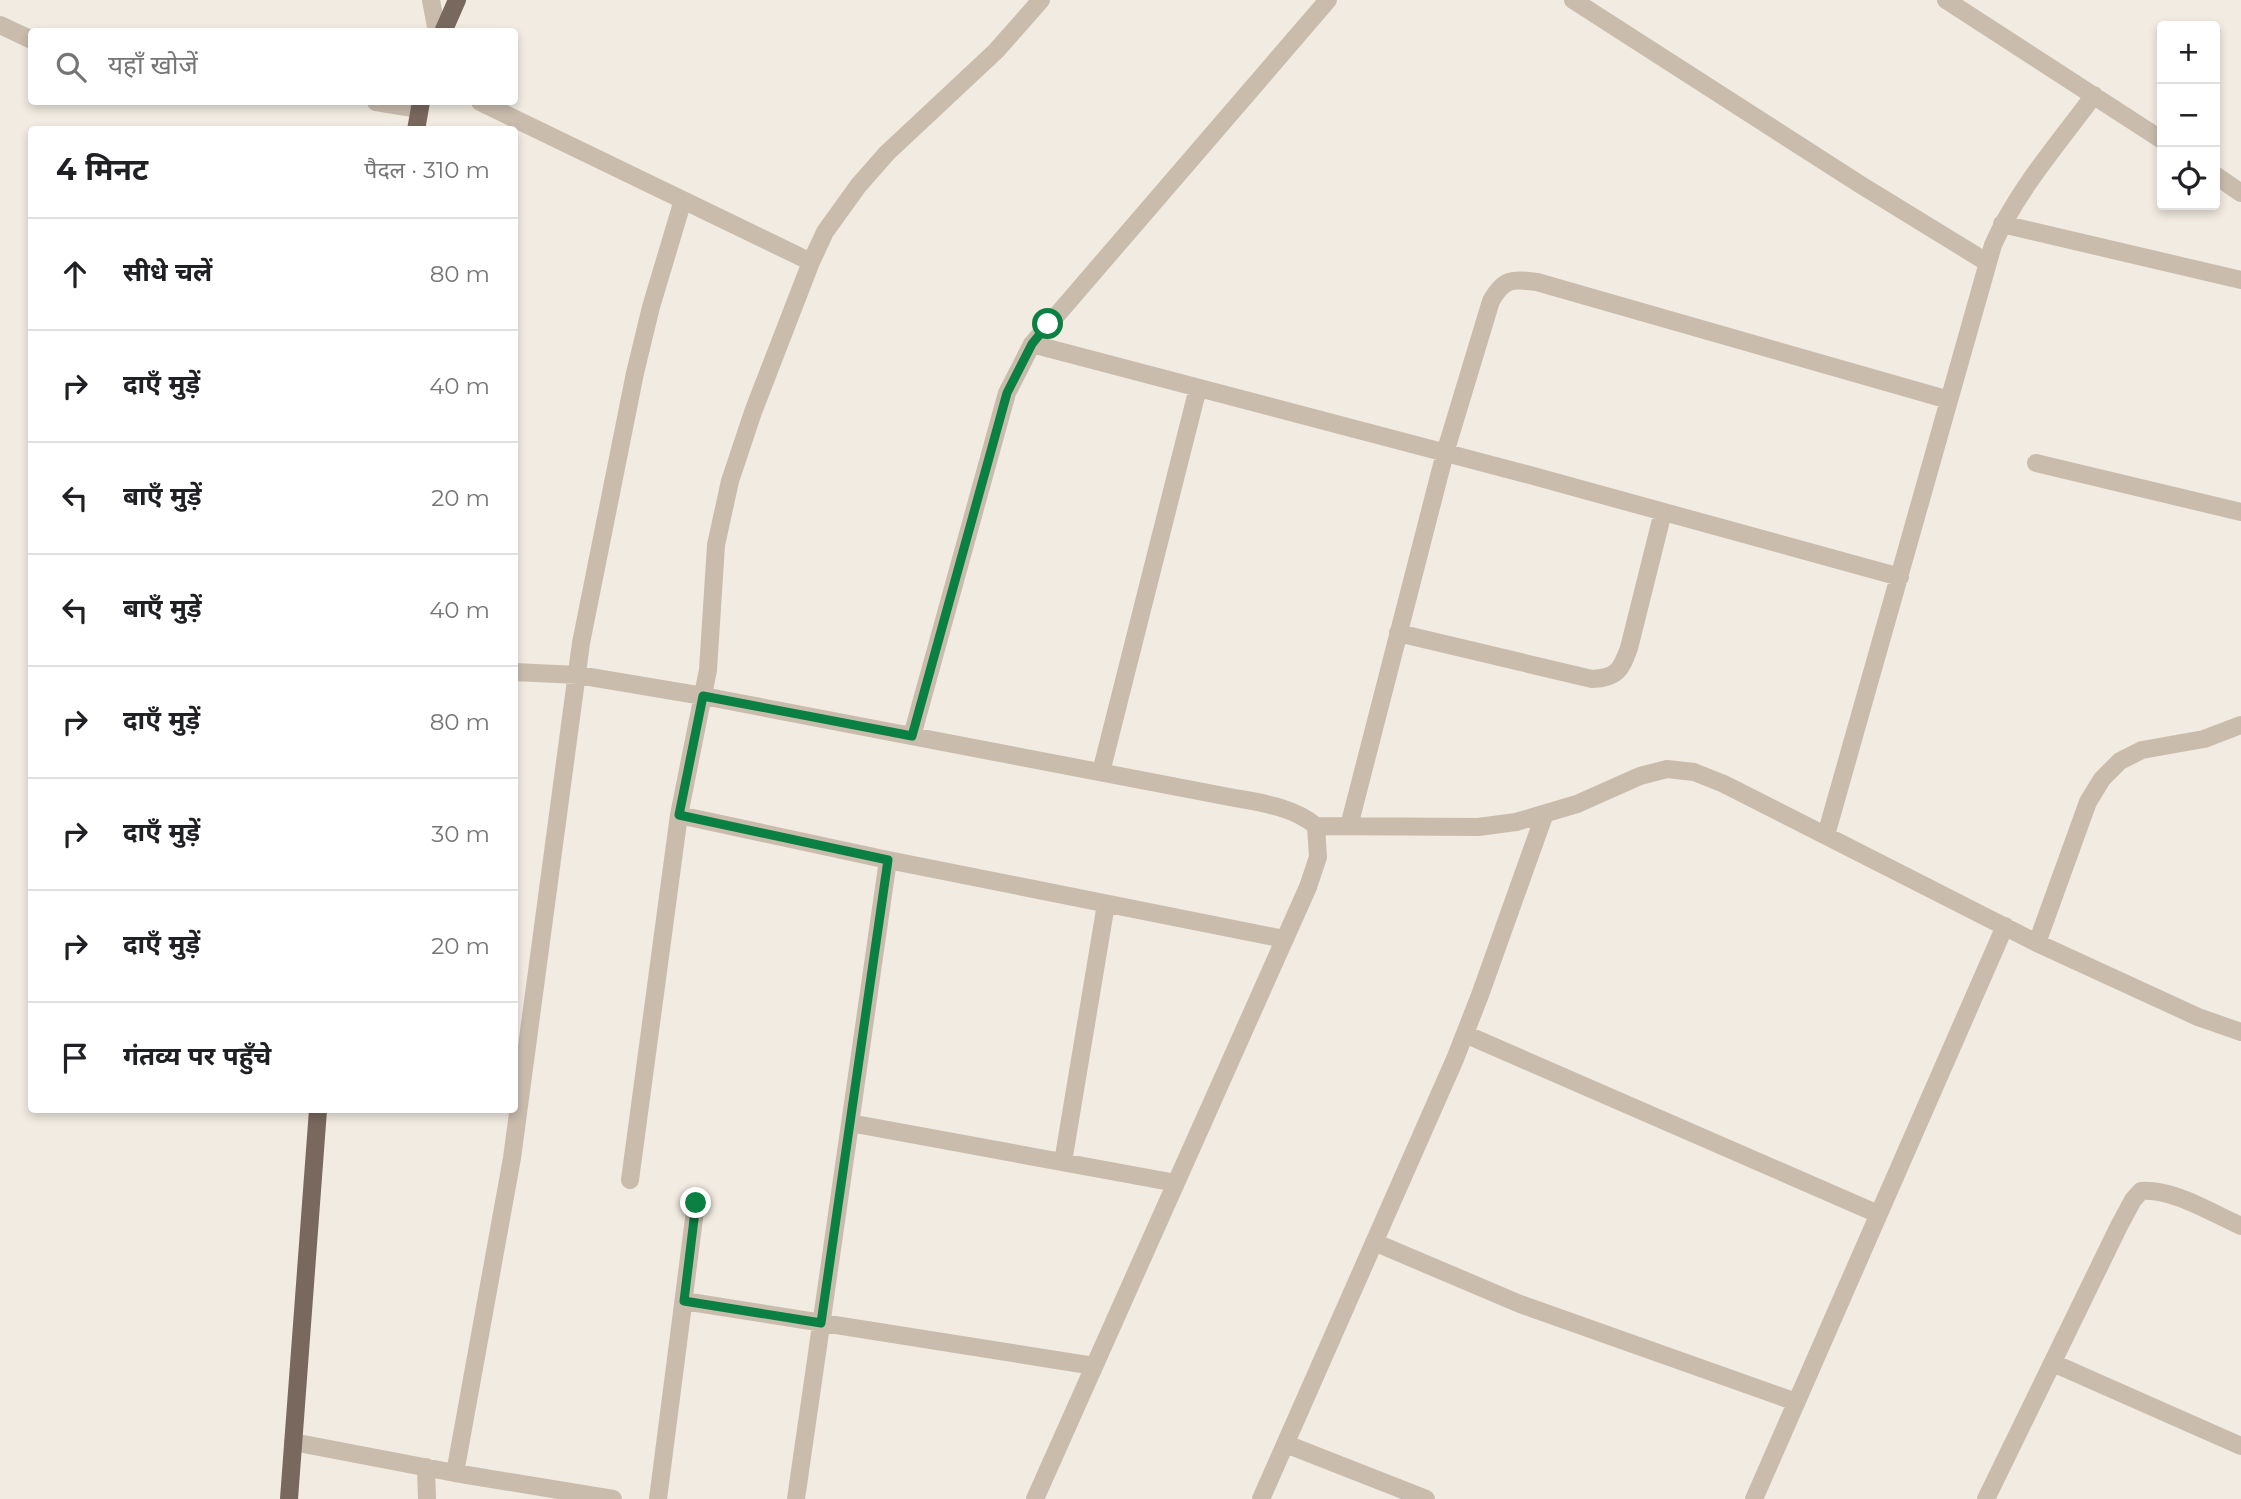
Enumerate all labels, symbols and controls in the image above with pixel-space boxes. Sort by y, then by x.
map controls [2157,21,2220,210]
button: + [2157,21,2220,84]
search box [28,28,518,105]
icon: search [52,48,90,86]
text: यहाँ खोजें [108,49,198,81]
button: − [2157,84,2220,147]
button: locate [2157,147,2220,210]
text: 4 मिनट [56,151,148,188]
text: पैदल · 310 m [364,156,490,184]
icon: ahead [56,255,94,293]
text: सीधे चलें [123,256,212,288]
text: 80 m [430,260,490,288]
route start [1032,308,1063,339]
icon: right [56,367,94,405]
text: दाएँ मुड़ें [123,368,200,400]
text: 40 m [429,372,490,400]
icon: left [56,479,94,517]
text: बाएँ मुड़ें [123,480,202,512]
text: 20 m [431,484,490,512]
icon: left [56,591,94,629]
text: बाएँ मुड़ें [123,592,202,624]
text: 40 m [429,596,490,624]
icon: right [56,703,94,741]
text: दाएँ मुड़ें [123,704,200,736]
text: 80 m [430,708,490,736]
icon: right [56,815,94,853]
text: दाएँ मुड़ें [123,816,200,848]
text: 30 m [431,820,490,848]
icon: right [56,927,94,965]
text: दाएँ मुड़ें [123,928,200,960]
text: 20 m [431,932,490,960]
icon: arrive [56,1039,94,1077]
text: गंतव्य पर पहुँचे [123,1040,271,1072]
route end [680,1187,711,1218]

